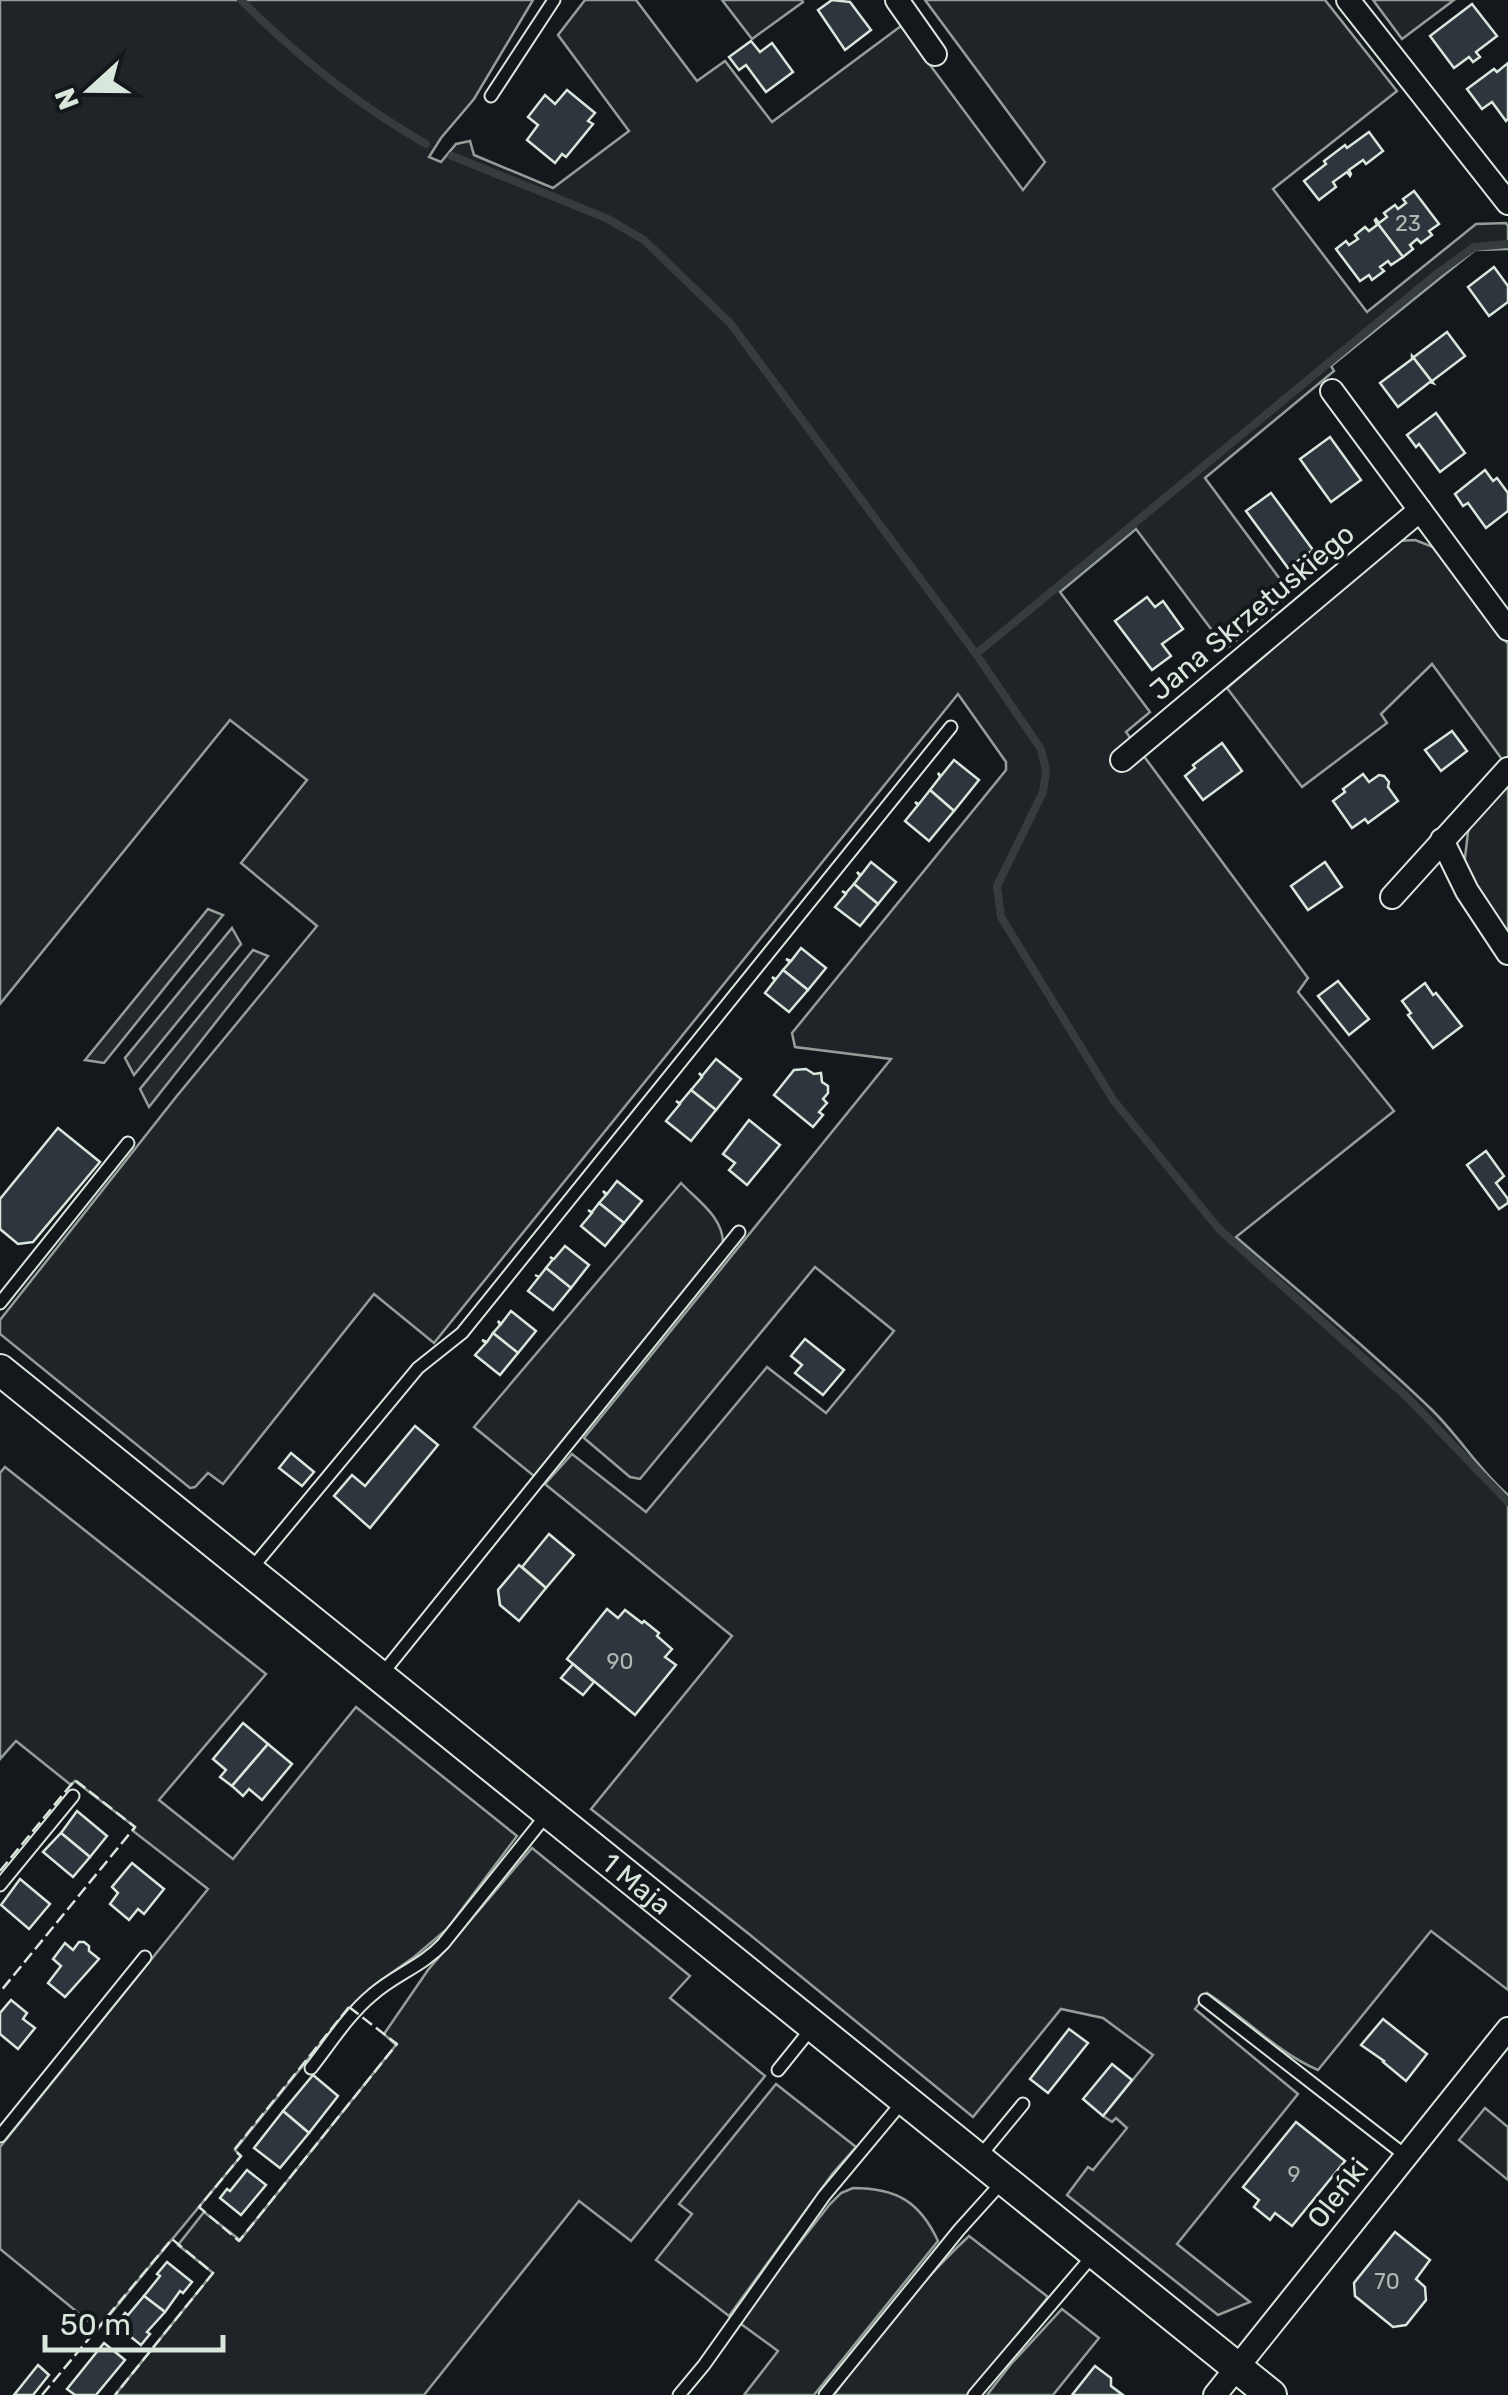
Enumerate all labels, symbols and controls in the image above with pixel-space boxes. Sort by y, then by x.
north arrow [40,40,140,140]
text: N [48,83,86,114]
house number: 23 [1395,210,1421,237]
street label: Jana Skrzetuskiego [1143,517,1361,707]
house number: 90 [606,1648,634,1675]
street label: 1 Maja [595,1846,678,1921]
street label: Oleńki [1300,2151,1376,2235]
house number: 9 [1287,2161,1301,2188]
house number: 70 [1374,2268,1400,2295]
scale bar [45,2290,222,2352]
text: 50 m [60,2307,131,2343]

